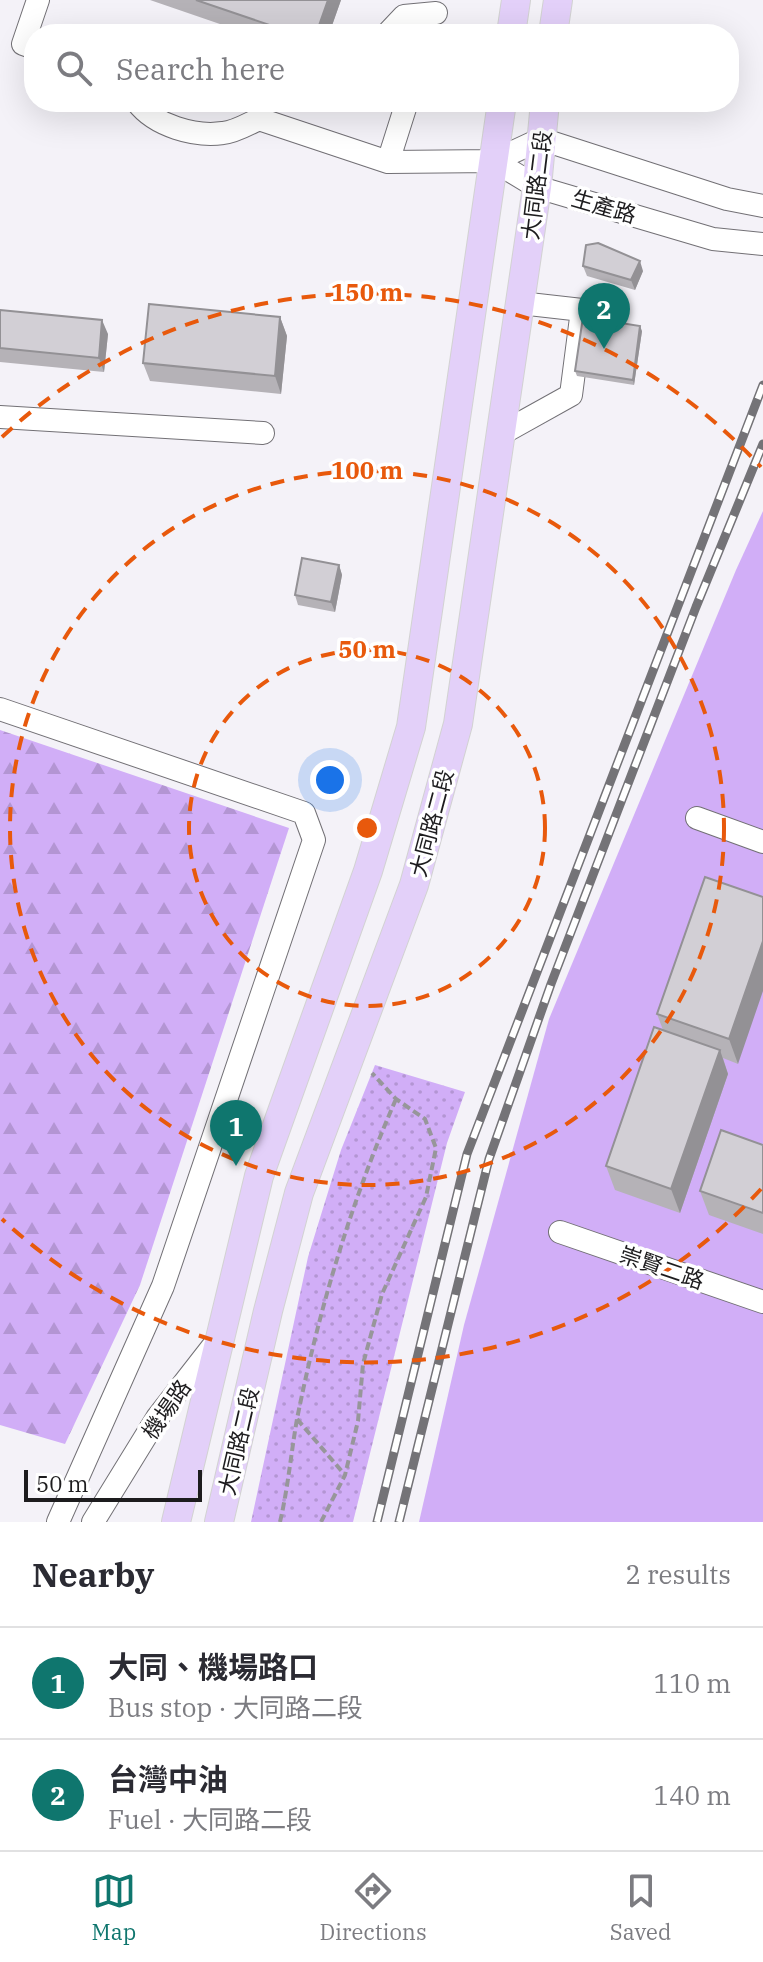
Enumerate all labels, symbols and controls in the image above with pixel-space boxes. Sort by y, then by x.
search box [24,24,739,112]
icon: search [52,46,96,90]
text: Search here [116,49,285,88]
street label: 大同路二段 [515,129,557,241]
street label: 生產路 [568,183,640,229]
text: 150 m [331,276,403,308]
pin: 2 [578,283,630,349]
text: 100 m [331,454,403,486]
text: 50 m [338,633,396,665]
your location [310,760,350,800]
street label: 大同路二段 [403,766,459,880]
centre of rings [353,814,381,842]
pin: 1 [210,1100,262,1166]
street label: 崇賢二路 [616,1239,708,1295]
street label: 機場路 [135,1374,197,1444]
street label: 大同路二段 [211,1384,265,1498]
scale bar [24,1466,202,1502]
text: 50 m [36,1469,88,1498]
text: Nearby [32,1552,154,1596]
text: 2 results [625,1557,731,1591]
text: 大同、機場路口 [108,1647,318,1686]
text: 1 [50,1666,66,1700]
text: 110 m [653,1666,731,1700]
text: Bus stop · 大同路二段 [108,1690,363,1724]
text: 台灣中油 [108,1759,228,1798]
text: 2 [50,1778,66,1812]
text: 140 m [653,1778,731,1812]
text: Fuel · 大同路二段 [108,1802,312,1836]
tab: Map [92,1869,136,1946]
tab: Directions [319,1869,427,1946]
tab: Saved [610,1869,671,1946]

